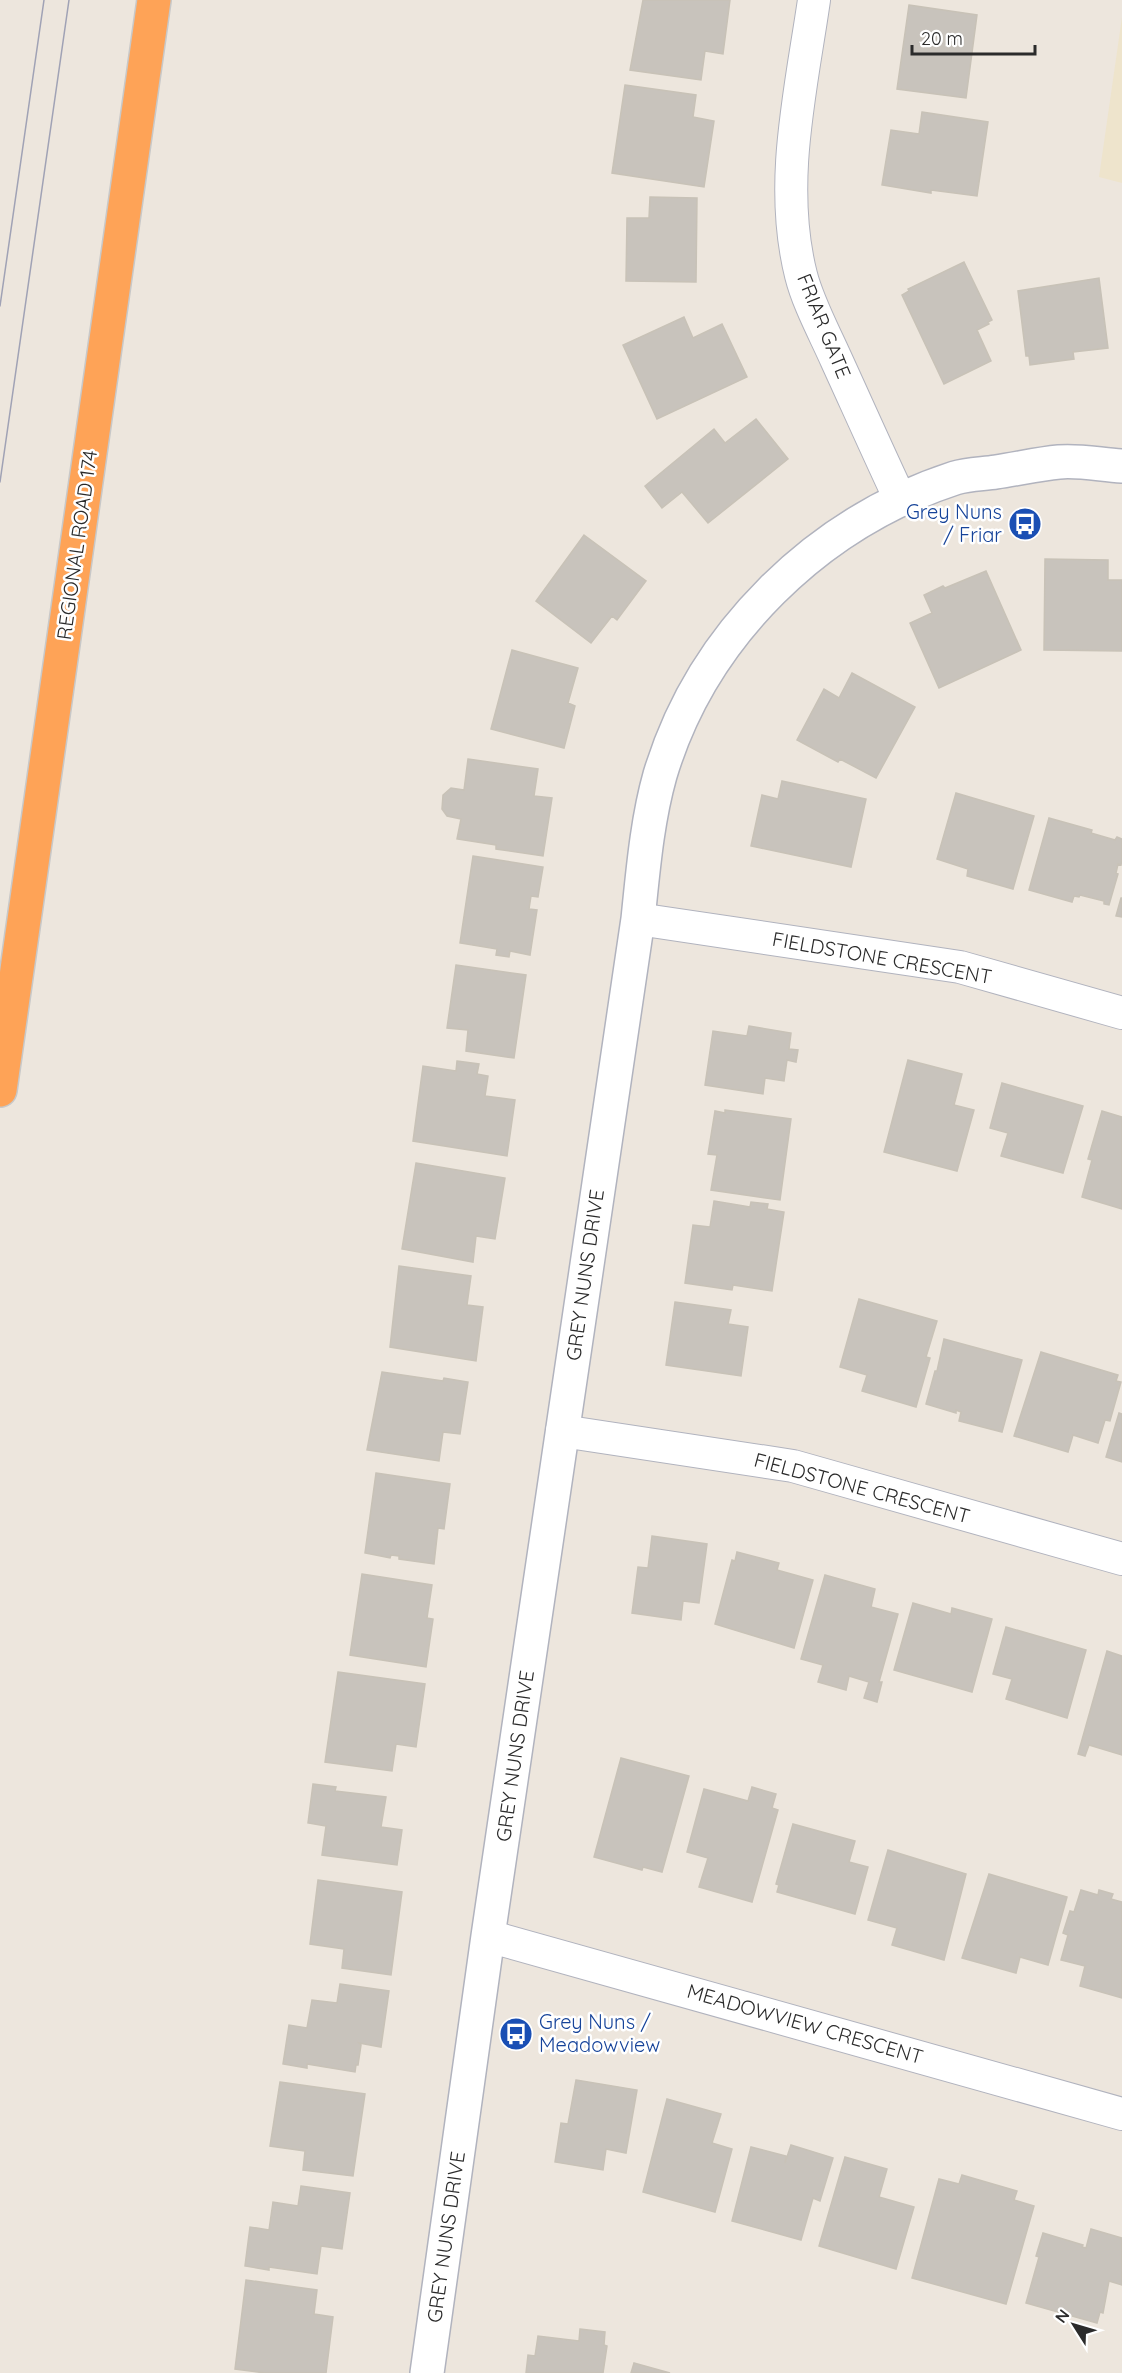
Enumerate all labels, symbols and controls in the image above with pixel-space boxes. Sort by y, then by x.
scale bar [912,18,1035,56]
text: 20 m [921,27,963,50]
street label: FRIAR GATE [792,270,857,382]
street label: REGIONAL ROAD 174 [51,449,102,641]
place label: Grey Nuns / Friar [906,499,1002,547]
bus stop icon: Grey Nuns / Friar [1007,506,1043,542]
street label: FIELDSTONE CRESCENT [770,926,994,989]
street label: GREY NUNS DRIVE [560,1188,609,1362]
street label: FIELDSTONE CRESCENT [751,1447,973,1528]
street label: GREY NUNS DRIVE [490,1669,539,1843]
street label: MEADOWVIEW CRESCENT [684,1978,926,2069]
place label: Grey Nuns / Meadowview [539,2009,660,2057]
bus stop icon: Grey Nuns / Meadowview [498,2016,534,2052]
street label: GREY NUNS DRIVE [421,2150,470,2324]
north arrow [1044,2295,1104,2355]
text: N [1050,2305,1074,2327]

